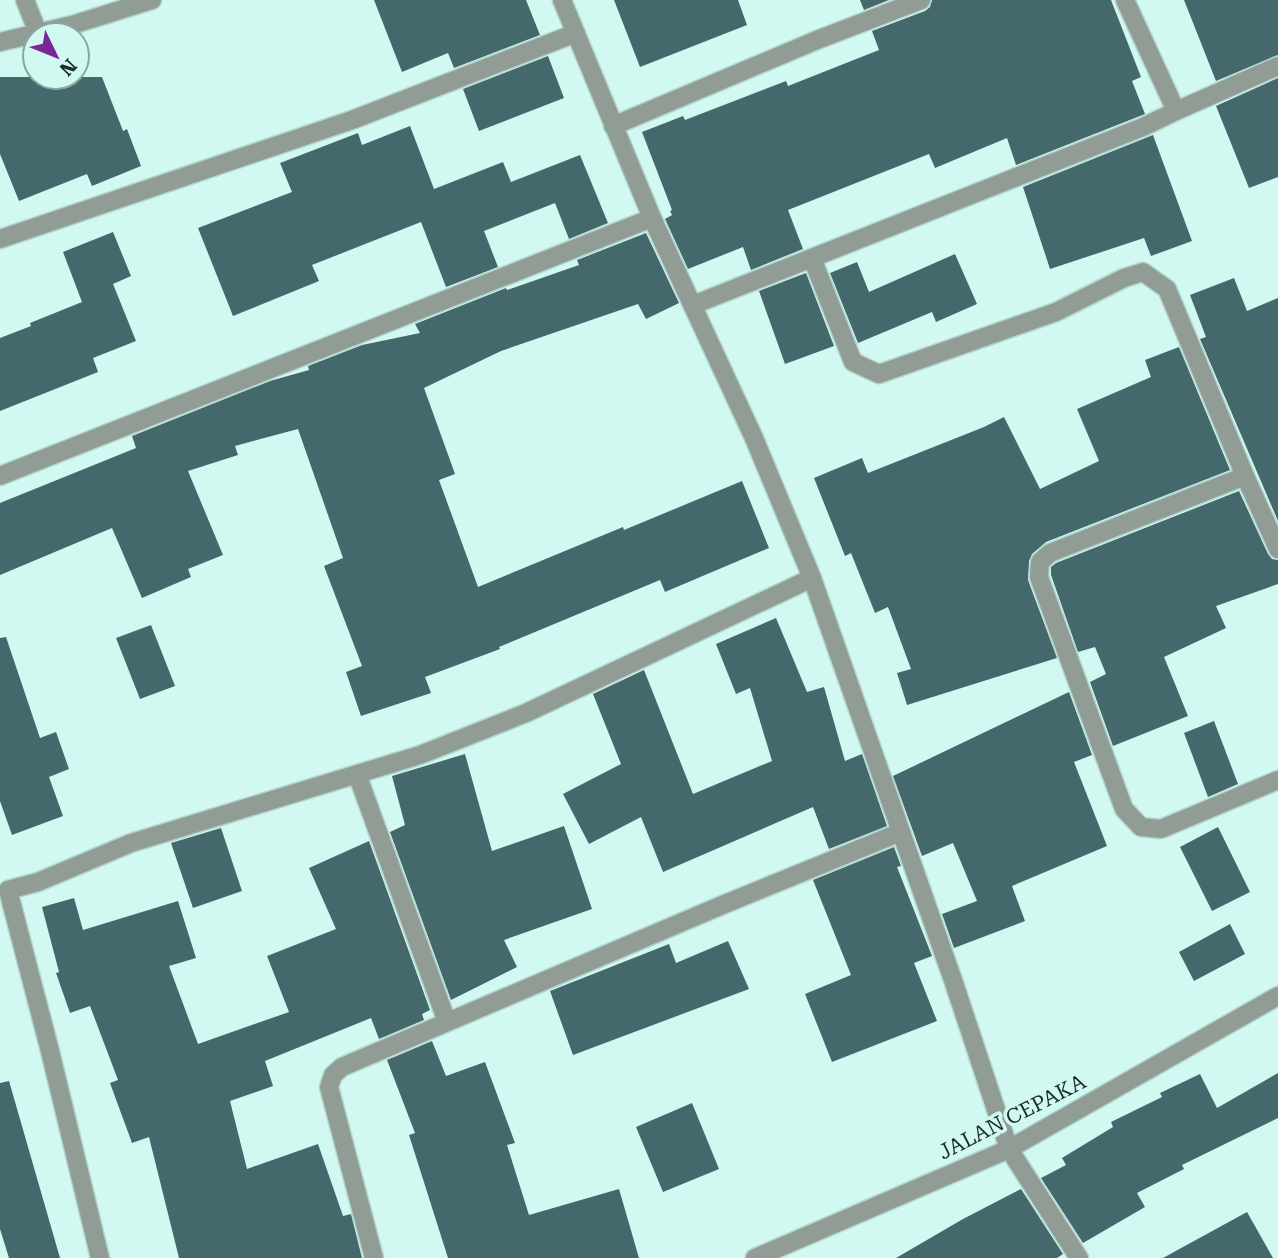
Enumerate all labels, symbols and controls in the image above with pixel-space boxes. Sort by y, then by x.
north arrow [21,21,91,91]
text: N [54,54,81,81]
street label: JALAN CEPAKA [934,1069,1090,1164]

